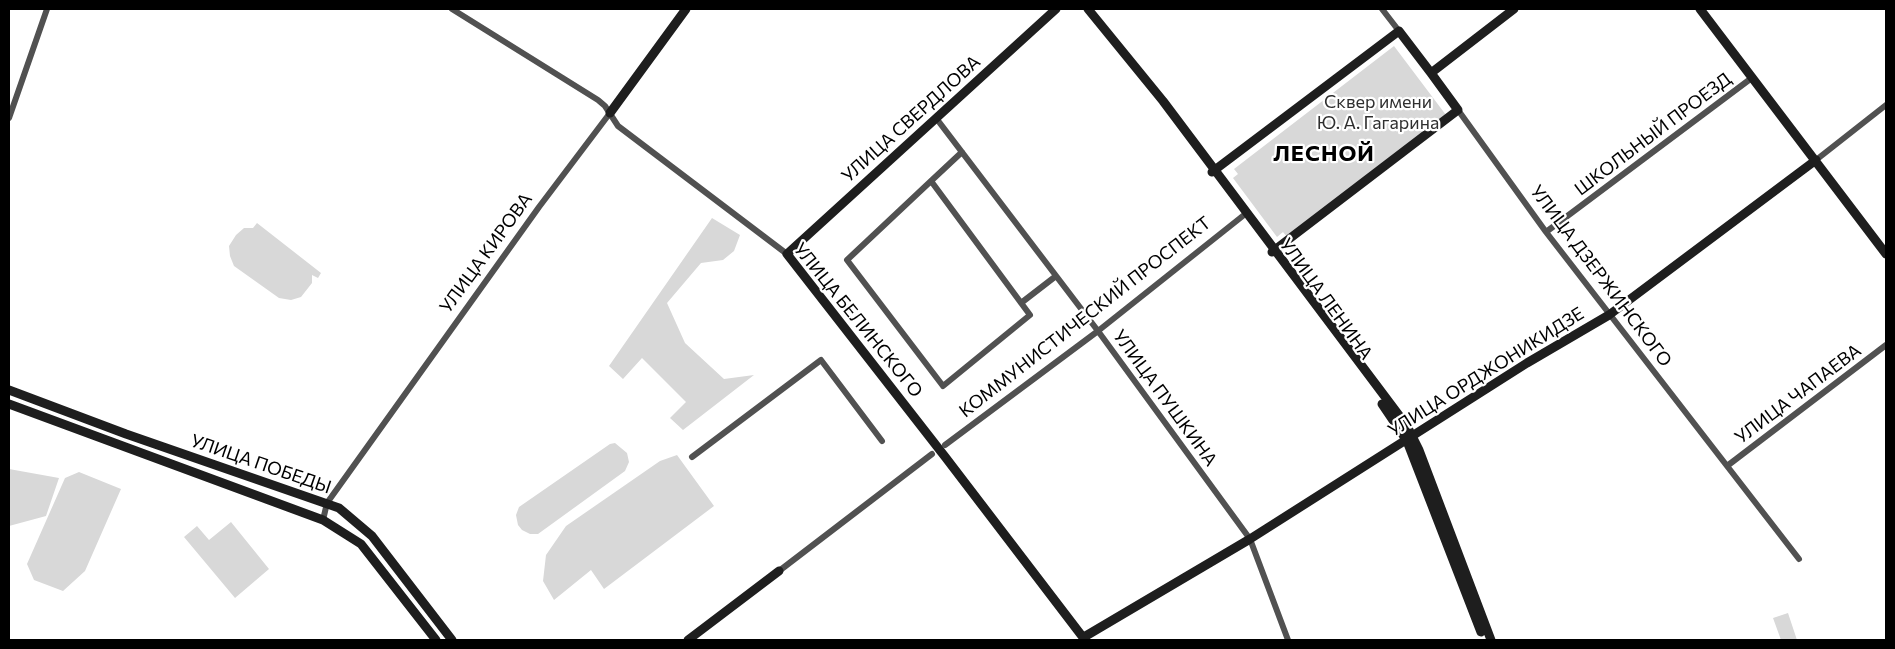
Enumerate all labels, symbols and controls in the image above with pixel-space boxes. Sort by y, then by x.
street label: УЛИЦА СВЕРДЛОВА [837,51,985,187]
street label: ШКОЛЬНЫЙ ПРОЕЗД [1570,68,1736,200]
park label: Сквер имени Ю. А. Гагарина [1317,91,1439,134]
district label: ЛЕСНОЙ [1272,141,1376,167]
street label: УЛИЦА ДЗЕРЖИНСКОГО [1526,181,1676,371]
street label: УЛИЦА КИРОВА [435,189,537,317]
street label: КОММУНИСТИЧЕСКИЙ ПРОСПЕКТ [955,212,1215,422]
street label: УЛИЦА ЛЕНИНА [1275,234,1377,364]
street label: УЛИЦА БЕЛИНСКОГО [789,238,927,402]
street label: УЛИЦА ОРДЖОНИКИДЗЕ [1384,303,1588,441]
street label: УЛИЦА ПУШКИНА [1108,326,1222,470]
street label: УЛИЦА ЧАПАЕВА [1731,340,1865,448]
street label: УЛИЦА ПОБЕДЫ [188,430,334,498]

